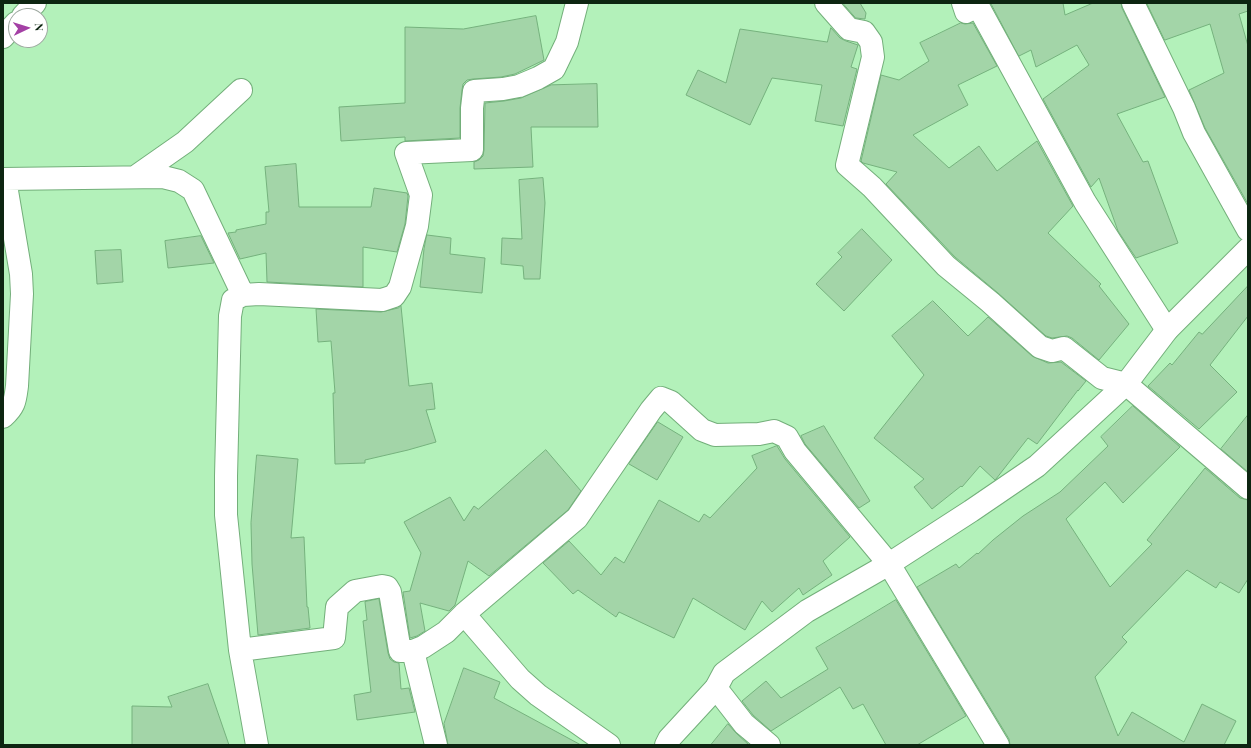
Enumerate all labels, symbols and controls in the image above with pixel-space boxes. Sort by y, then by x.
north arrow [8,8,48,48]
text: N [32,23,47,32]

